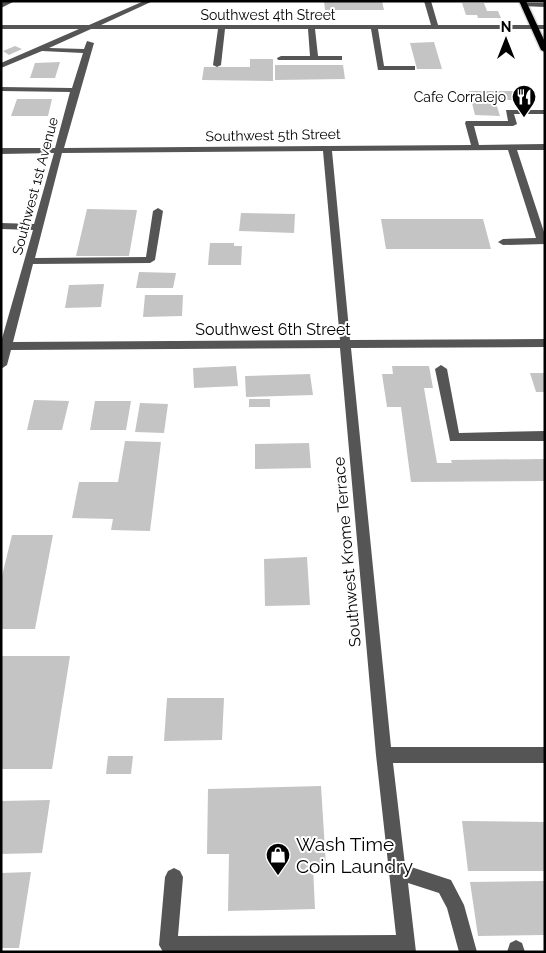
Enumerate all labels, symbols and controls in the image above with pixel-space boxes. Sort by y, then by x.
street label: Southwest 4th Street [200,7,336,23]
north arrow [481,15,531,65]
text: N [501,19,511,35]
restaurant icon: Cafe Corralejo [511,84,537,118]
place label: Cafe Corralejo [414,89,506,105]
street label: Southwest 1st Avenue [9,115,61,257]
street label: Southwest 5th Street [205,126,341,144]
street label: Southwest 6th Street [195,320,351,339]
street label: Southwest Krome Terrace [329,456,365,648]
place label: Wash Time Coin Laundry [296,833,413,877]
shop icon: Wash Time Coin Laundry [265,842,291,876]

